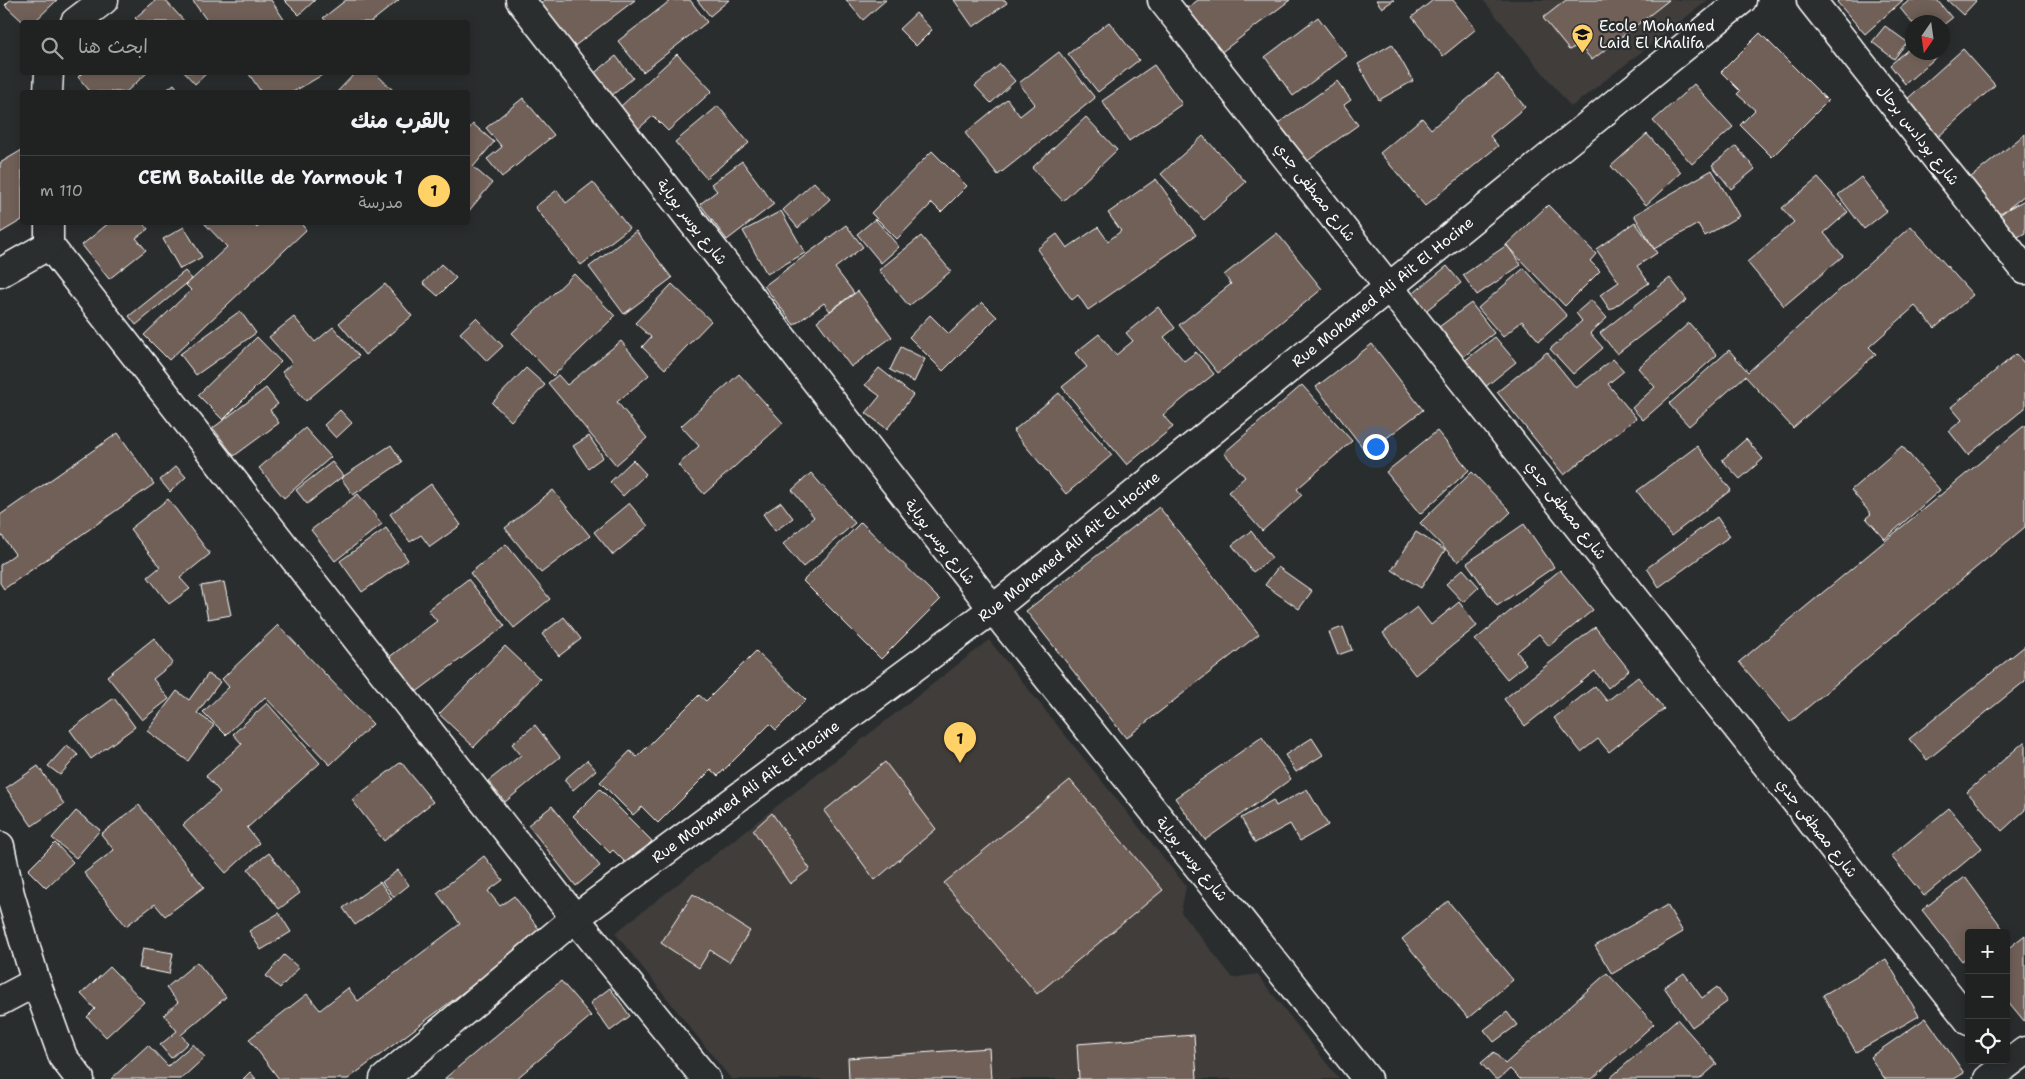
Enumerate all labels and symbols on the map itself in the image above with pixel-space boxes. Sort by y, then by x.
north arrow [1905,15,1950,60]
place label: Ecole Mohamed Laid El Khalifa [1599,16,1715,53]
school or university icon: Ecole Mohamed Laid El Khalifa [1571,23,1595,54]
street label: شارع بودادس برحال [1872,80,1964,190]
street label: شارع مصطفى جدي [1269,138,1360,246]
street label: شارع يوسر بوباية [652,175,732,269]
street label: Rue Mohamed Ali Ait El Hocine [1288,212,1478,372]
your location [1363,434,1389,460]
street label: شارع مصطفى جدي [1520,456,1611,564]
street label: Rue Mohamed Ali Ait El Hocine [974,467,1164,627]
street label: شارع يوسر بوباية [900,495,980,589]
street label: Rue Mohamed Ali Ait El Hocine [648,716,844,868]
pin: 1 [944,722,976,763]
street label: شارع مصطفى جدي [1771,774,1862,882]
street label: شارع يوسر بوباية [1152,813,1232,905]

